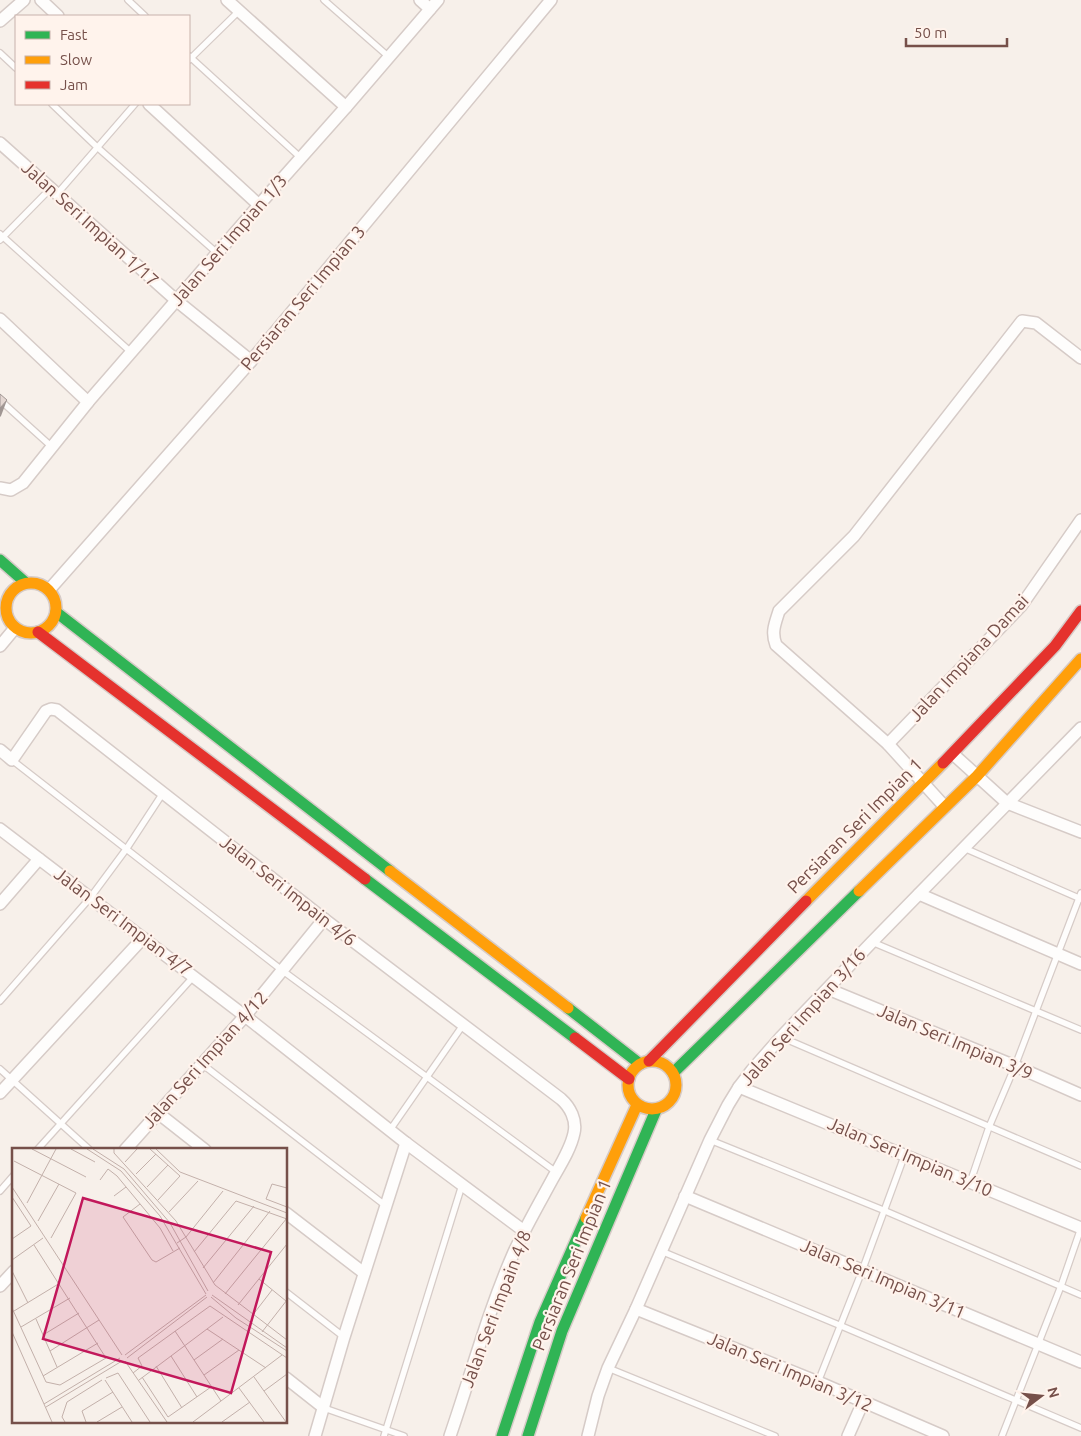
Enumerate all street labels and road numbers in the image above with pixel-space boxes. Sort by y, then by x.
street label: Jalan Seri Impian 1/17 [18,157,163,290]
street label: Jalan Seri Impian 1/3 [166,170,291,309]
street label: Persiaran Seri Impian 3 [236,221,369,374]
street label: Jalan Impiana Damai [904,590,1032,725]
street label: Persiaran Seri Impian 1 [783,754,926,897]
street label: Jalan Seri Impain 4/6 [217,831,361,949]
street label: Jalan Seri Impian 4/7 [51,863,196,979]
street label: Jalan Seri Impian 3/16 [736,944,869,1089]
street label: Jalan Seri Impian 4/12 [138,987,271,1132]
street label: Jalan Seri Impian 3/9 [875,999,1036,1083]
street label: Jalan Seri Impian 3/10 [825,1112,996,1200]
street label: Persiaran Seri Impian 1 [528,1176,615,1353]
street label: Jalan Seri Impain 4/8 [456,1227,534,1390]
street label: Jalan Seri Impian 3/11 [798,1234,969,1322]
street label: Jalan Seri Impian 3/12 [705,1327,876,1415]

